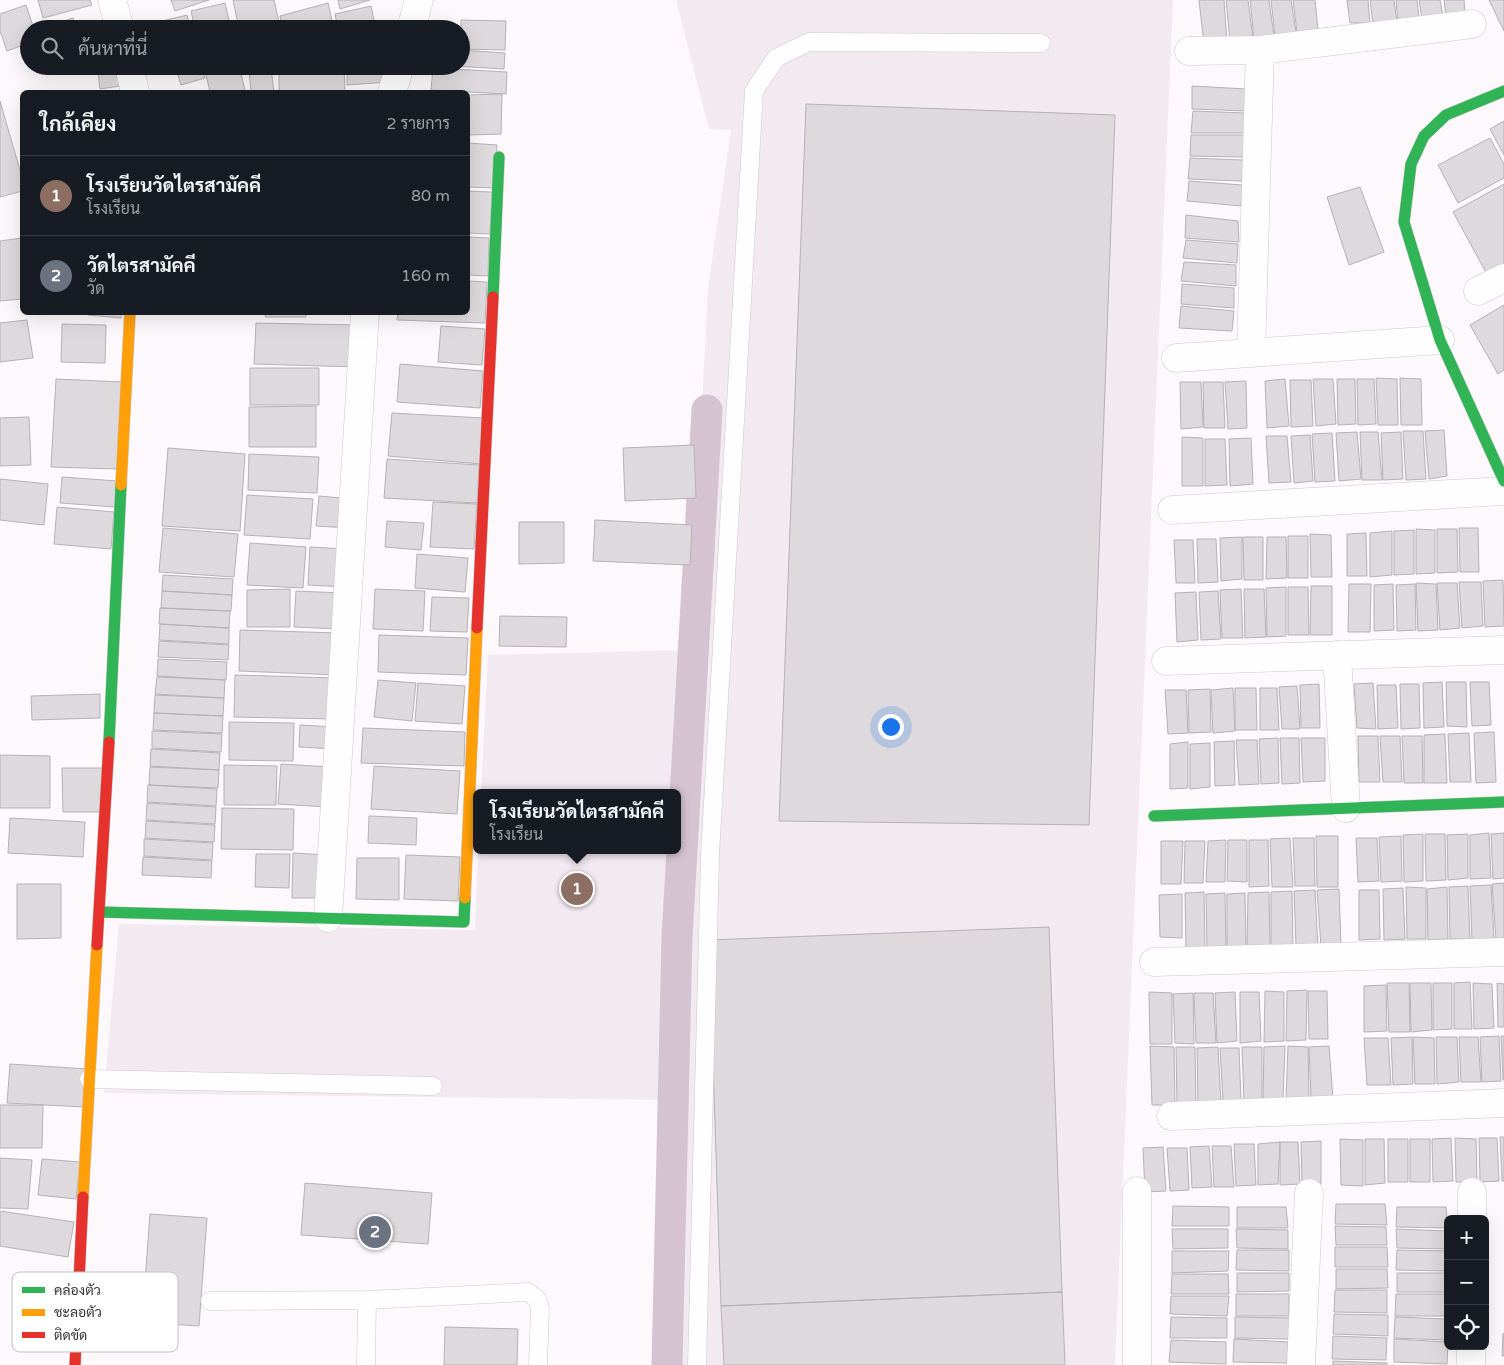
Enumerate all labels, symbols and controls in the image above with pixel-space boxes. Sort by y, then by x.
search box [20,20,470,75]
icon: search [38,34,66,62]
text: ค้นหาที่นี่ [78,38,147,60]
text: ใกล้เคียง [40,112,116,137]
text: 2 รายการ [386,114,450,134]
text: โรงเรียนวัดไตรสามัคคี [87,175,261,197]
text: 1 [51,186,61,206]
text: 80 m [411,186,450,206]
text: โรงเรียน [87,199,140,219]
text: วัดไตรสามัคคี [87,255,196,277]
text: 2 [51,266,61,286]
text: 160 m [401,266,450,286]
text: วัด [87,279,105,299]
your location [878,714,904,740]
popup [473,789,681,854]
text: โรงเรียนวัดไตรสามัคคี [490,801,664,823]
text: โรงเรียน [490,825,543,845]
pin: 1 [561,870,593,908]
pin: 2 [359,1213,391,1251]
map controls [1444,1215,1489,1350]
button: + [1444,1215,1489,1260]
button: − [1444,1260,1489,1305]
legend [12,1272,178,1352]
text: คล่องตัว [54,1282,101,1299]
text: ชะลอตัว [54,1304,102,1321]
button: locate [1444,1305,1489,1350]
text: ติดขัด [54,1327,87,1344]

